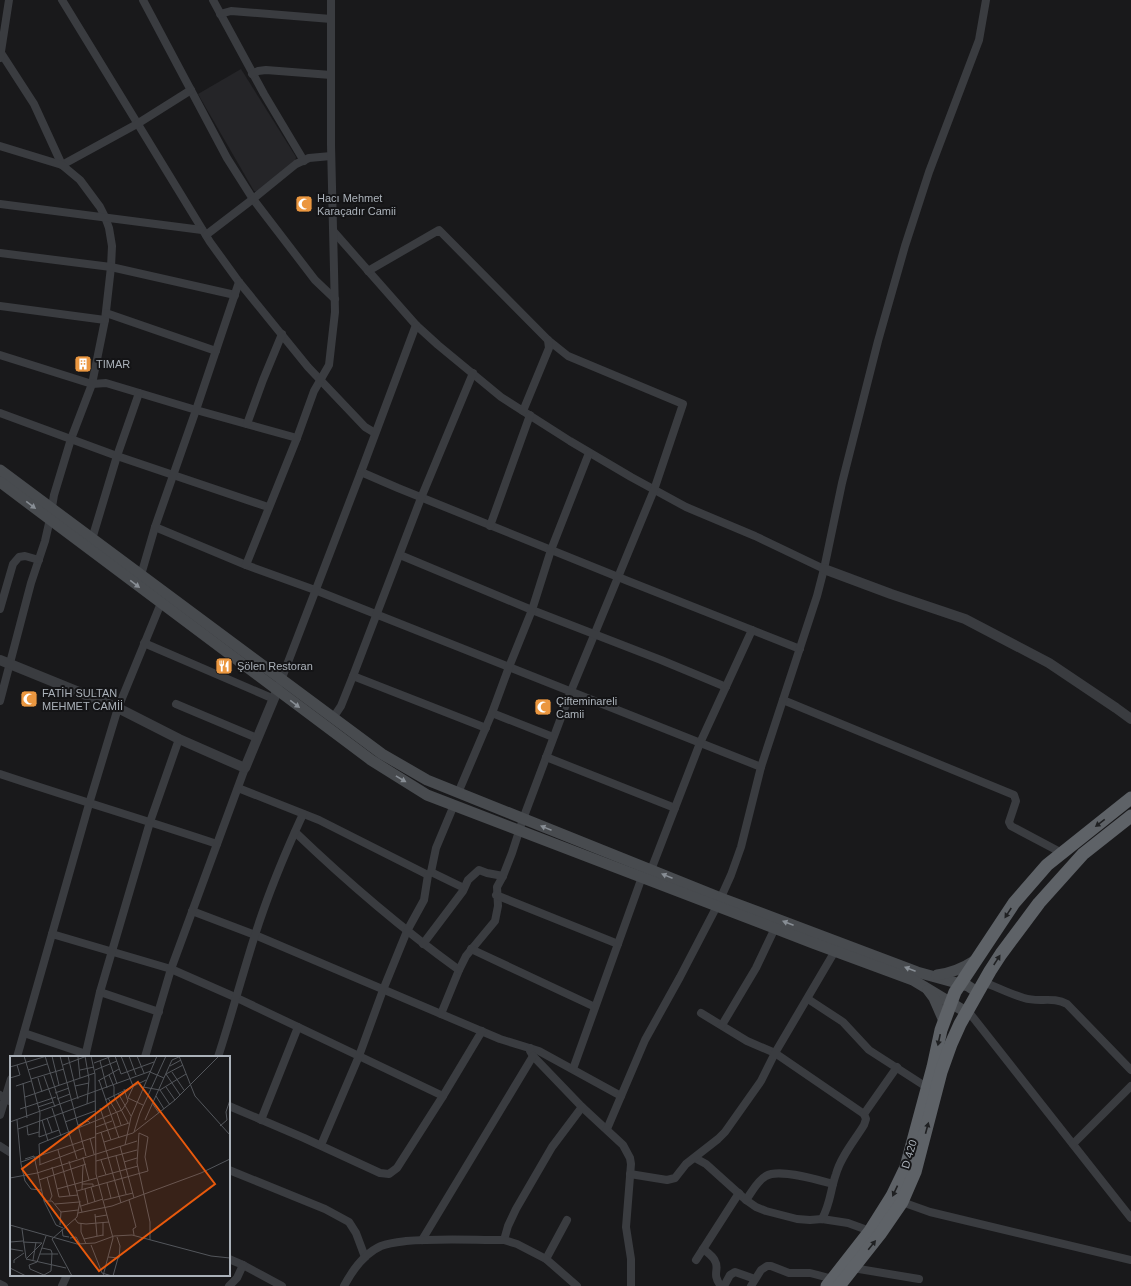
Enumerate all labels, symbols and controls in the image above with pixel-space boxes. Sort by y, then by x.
place label: Hacı Mehmet Karaçadır Camii [317,192,396,217]
mosque icon: Hacı Mehmet Karaçadır Camii [294,194,314,214]
building icon: TIMAR [73,354,93,374]
place label: TIMAR [96,358,130,370]
one-way arrow [26,501,37,510]
one-way arrow [130,579,140,587]
restaurant icon: Şölen Restoran [214,656,234,676]
place label: Şölen Restoran [237,660,313,672]
place label: FATİH SULTAN MEHMET CAMİİ [42,687,123,712]
mosque icon: FATİH SULTAN MEHMET CAMİİ [19,689,39,709]
place label: Çifteminareli Camii [556,695,617,720]
mosque icon: Çifteminareli Camii [533,697,553,717]
one-way arrow [289,700,300,708]
one-way arrow [395,775,407,782]
one-way arrow [1095,818,1106,827]
one-way arrow [540,825,552,831]
one-way arrow [661,873,673,879]
one-way arrow [1004,907,1012,918]
one-way arrow [782,920,794,926]
one-way arrow [993,954,1000,966]
one-way arrow [904,966,916,972]
one-way arrow [936,1034,942,1046]
inset map [10,1056,230,1276]
one-way arrow [924,1122,930,1135]
street label: D 420 [899,1138,919,1170]
one-way arrow [892,1185,898,1197]
one-way arrow [868,1239,877,1250]

